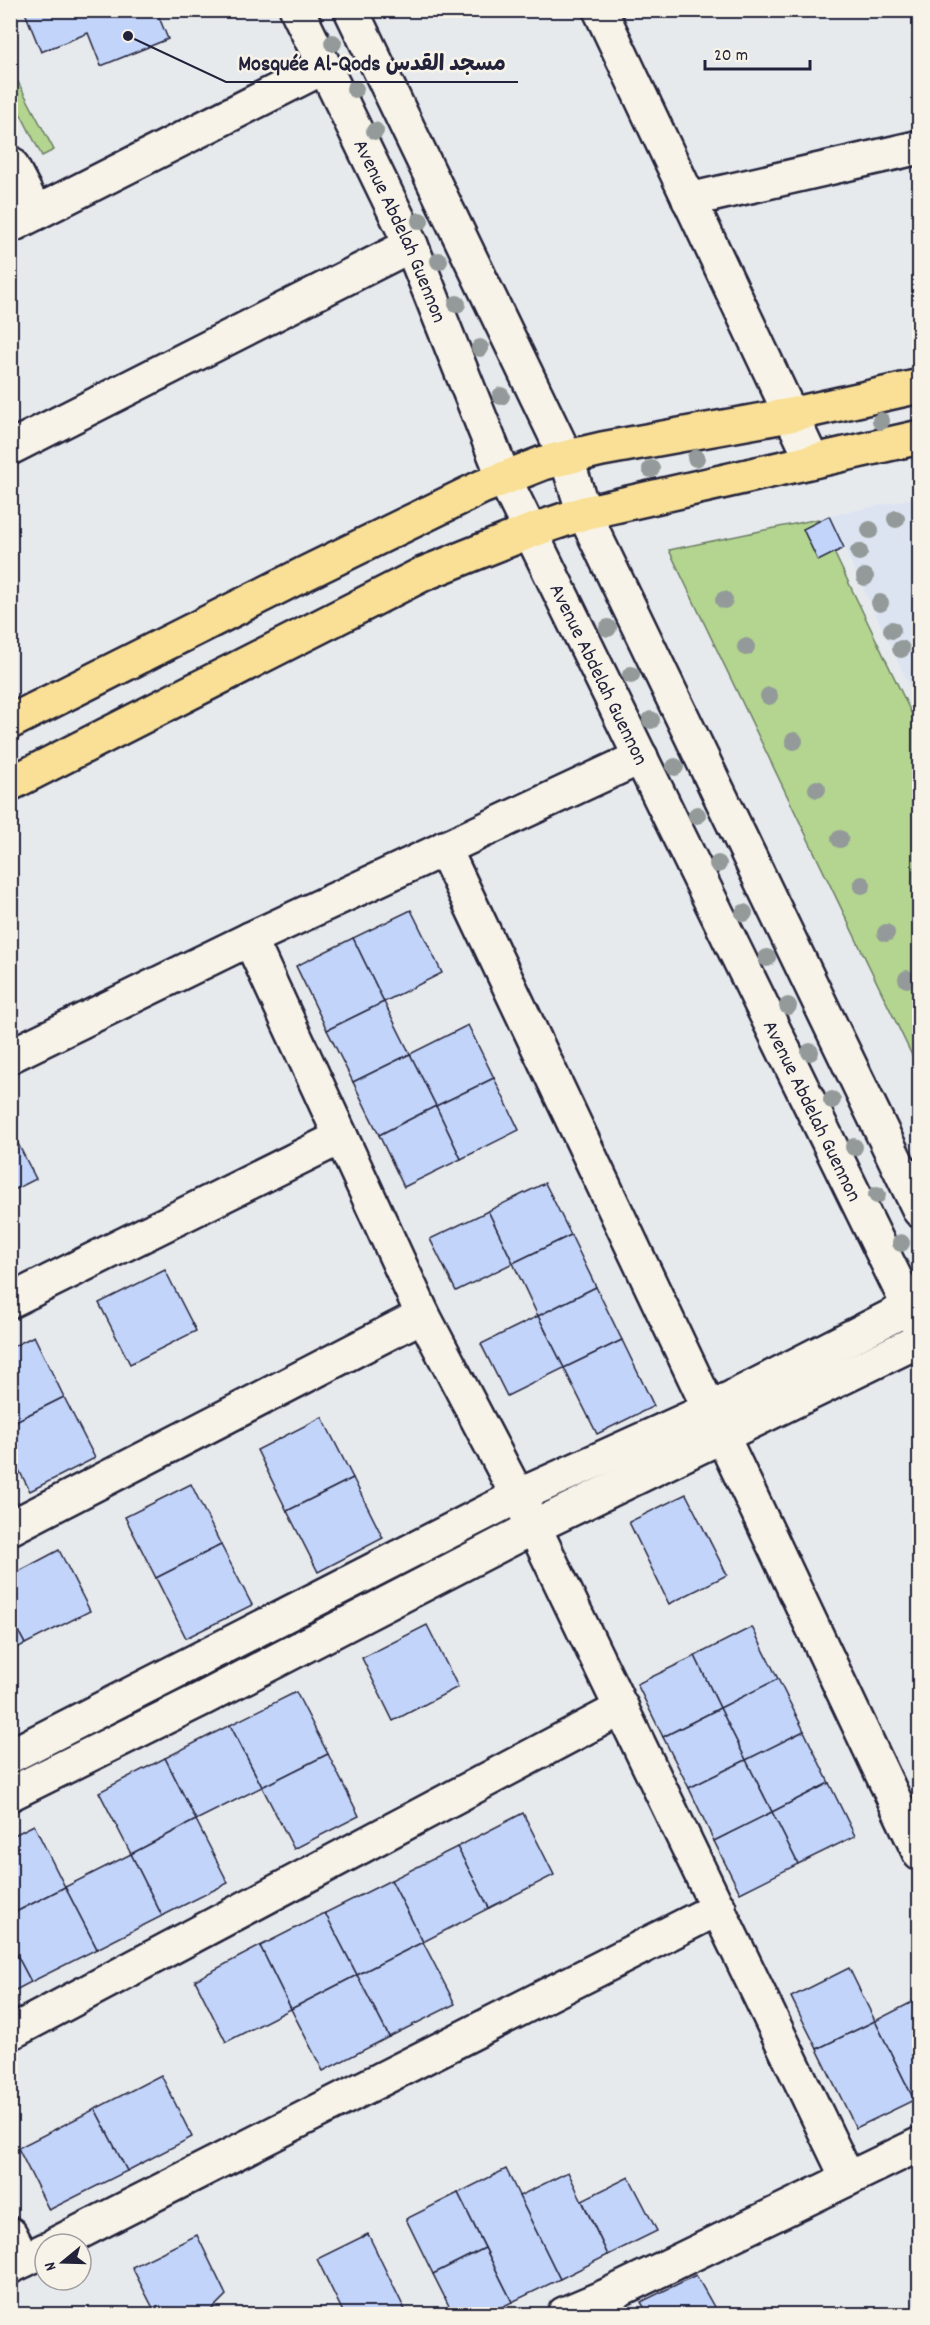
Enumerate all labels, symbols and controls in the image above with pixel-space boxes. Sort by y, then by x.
scale bar [705,33,810,71]
callout: Mosquée Al-Qods مسجد القدس [226,42,518,82]
text: 20 m [714,44,748,69]
text: Mosquée Al-Qods مسجد القدس [238,50,506,81]
street label: Avenue Abdelah Guennon [344,135,453,328]
street label: Avenue Abdelah Guennon [540,579,654,771]
street label: Avenue Abdelah Guennon [753,1016,868,1208]
north arrow [33,2232,93,2292]
text: N [39,2258,63,2274]

